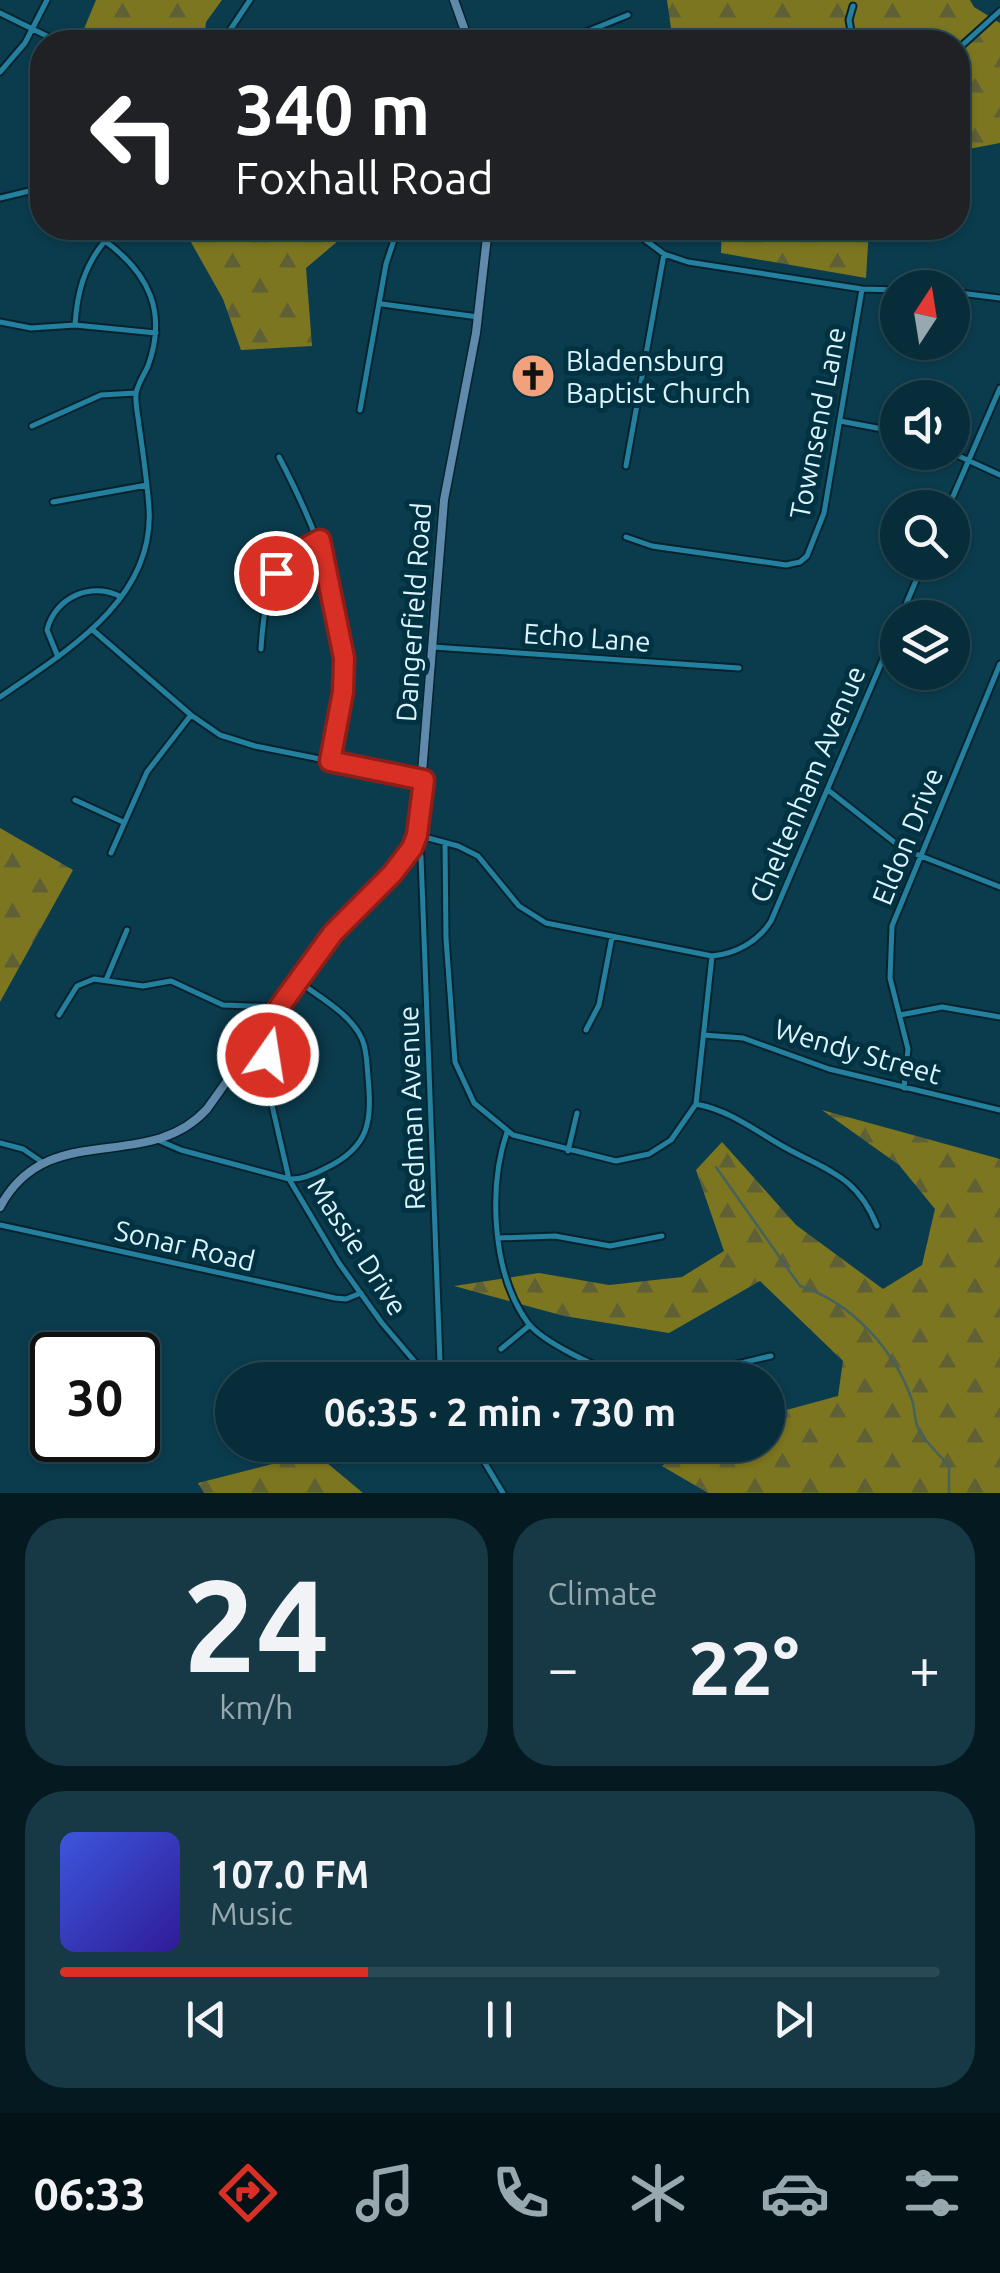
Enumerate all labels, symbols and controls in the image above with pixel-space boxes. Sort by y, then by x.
icon: left [70,70,200,200]
text: 340 m [235,70,430,148]
text: Foxhall Road [235,152,494,203]
north arrow [880,270,970,360]
map controls [880,270,970,690]
street label: Townsend Lane [783,324,851,522]
place label: Bladensburg Baptist Church [566,345,751,408]
church icon: Bladensburg Baptist Church [510,353,556,399]
button: sound [880,380,970,470]
button: search [880,490,970,580]
street label: Dangerfield Road [390,501,436,723]
pin [234,531,319,616]
icon: arrive [249,546,304,601]
button: layers [880,600,970,690]
street label: Echo Lane [522,617,652,657]
street label: Cheltenham Avenue [743,661,871,907]
street label: Eldon Drive [866,763,948,909]
position arrow [216,1003,320,1107]
street label: Redman Avenue [392,1005,430,1211]
street label: Wendy Street [771,1012,945,1090]
street label: Massie Drive [302,1171,414,1321]
street label: Sonar Road [112,1214,258,1276]
speed limit sign: 30 [30,1332,160,1462]
text: 06:35 · 2 min · 730 m [324,1391,676,1433]
text: 24 [183,1551,330,1697]
text: Climate [548,1575,658,1611]
text: 22° [688,1625,799,1709]
text: − [548,1637,579,1698]
text: + [909,1637,940,1698]
text: km/h [219,1689,293,1725]
text: 107.0 FM [210,1853,369,1895]
text: Music [210,1895,293,1931]
icon: previous [179,1992,234,2047]
icon: pause [472,1992,527,2047]
icon: next [766,1992,821,2047]
icon: directions [213,2158,283,2228]
icon: music [350,2158,420,2228]
icon: phone [486,2158,556,2228]
icon: climate [623,2158,693,2228]
icon: car [760,2158,830,2228]
icon: filters [897,2158,967,2228]
text: 06:33 [33,2168,146,2219]

